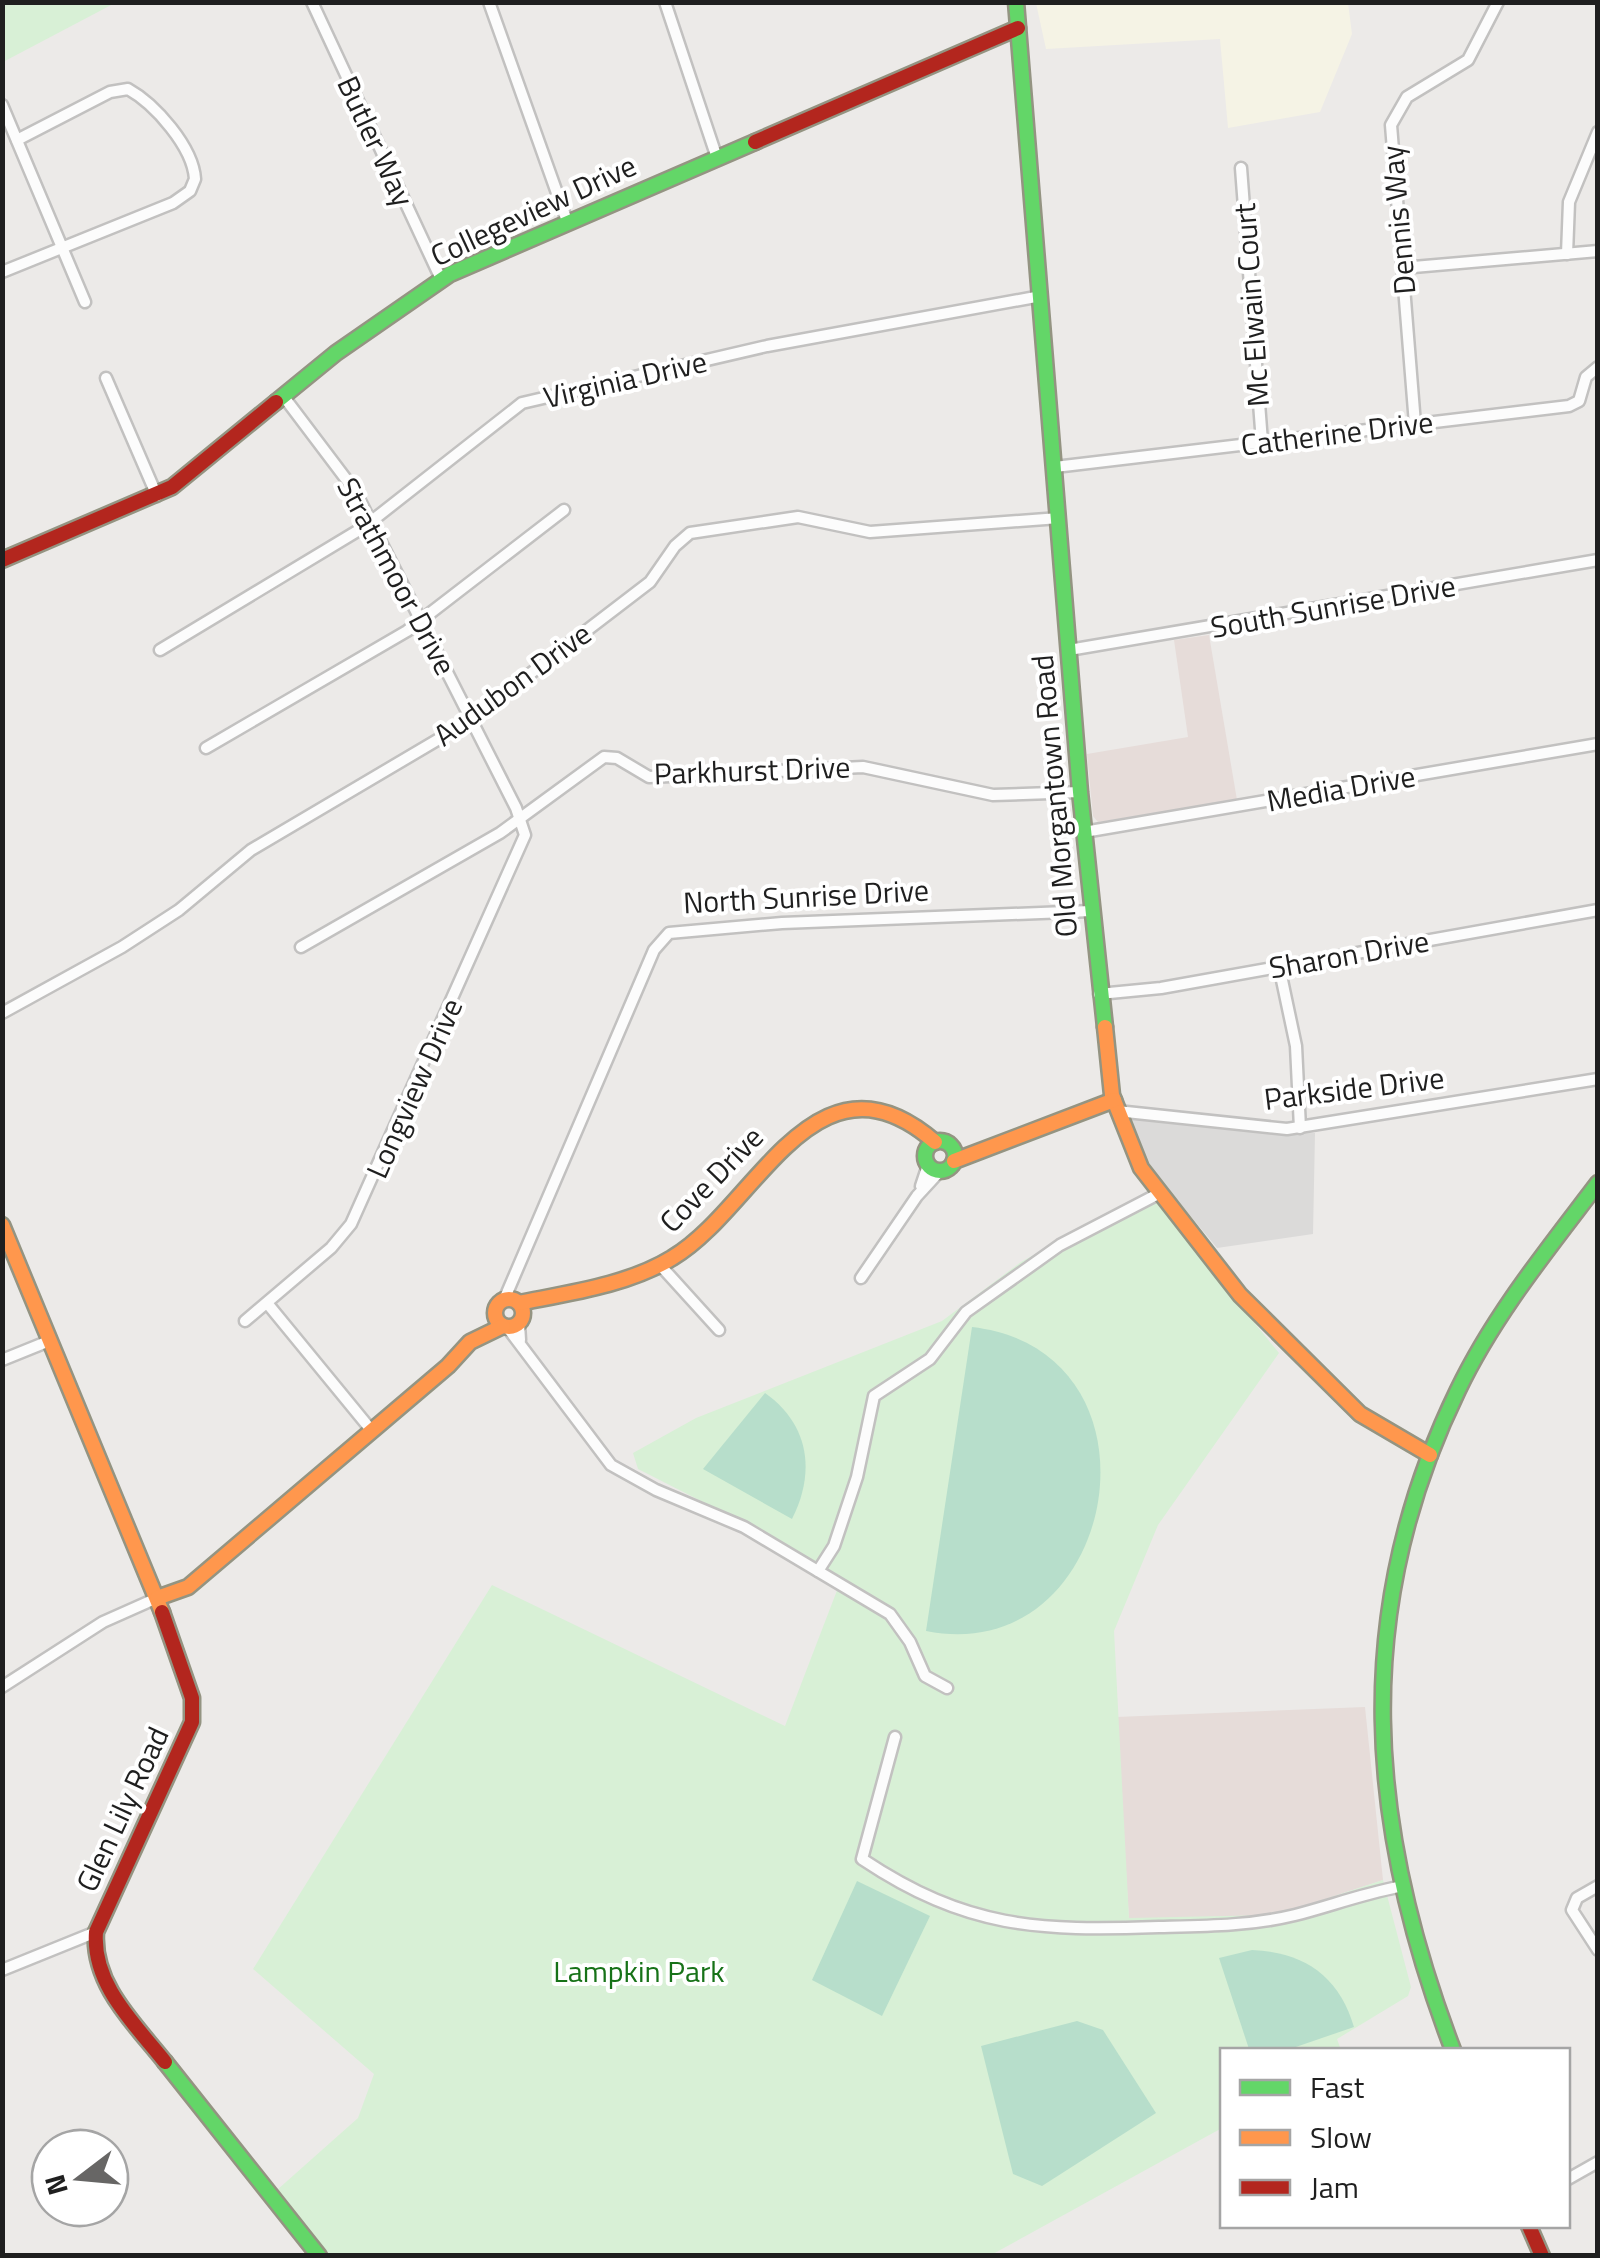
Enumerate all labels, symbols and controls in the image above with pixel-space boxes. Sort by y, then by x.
street label: Butler Way [326,68,426,214]
street label: Collegeview Drive [423,142,643,278]
street label: Dennis Way [1369,144,1427,296]
street label: Mc Elwain Court [1221,201,1281,408]
street label: Virginia Drive [539,338,711,420]
street label: Catherine Drive [1238,398,1436,468]
street label: Strathmoor Drive [326,469,468,683]
street label: South Sunrise Drive [1207,562,1459,650]
street label: Audubon Drive [423,611,601,757]
street label: Old Morgantown Road [1019,653,1089,939]
street label: Parkhurst Drive [653,744,851,796]
street label: Media Drive [1263,752,1419,824]
street label: North Sunrise Drive [682,867,930,925]
street label: Sharon Drive [1265,917,1433,991]
street label: Longview Drive [354,991,474,1185]
street label: Parkside Drive [1261,1054,1447,1122]
street label: Cove Drive [648,1115,774,1243]
street label: Glen Lily Road [64,1719,180,1899]
park label: Lampkin Park [553,1948,725,1994]
legend [1220,2048,1570,2228]
text: Fast [1310,2064,1365,2110]
text: Slow [1310,2114,1372,2160]
north arrow [30,2128,130,2228]
text: Jam [1310,2164,1359,2210]
text: N [32,2170,79,2200]

